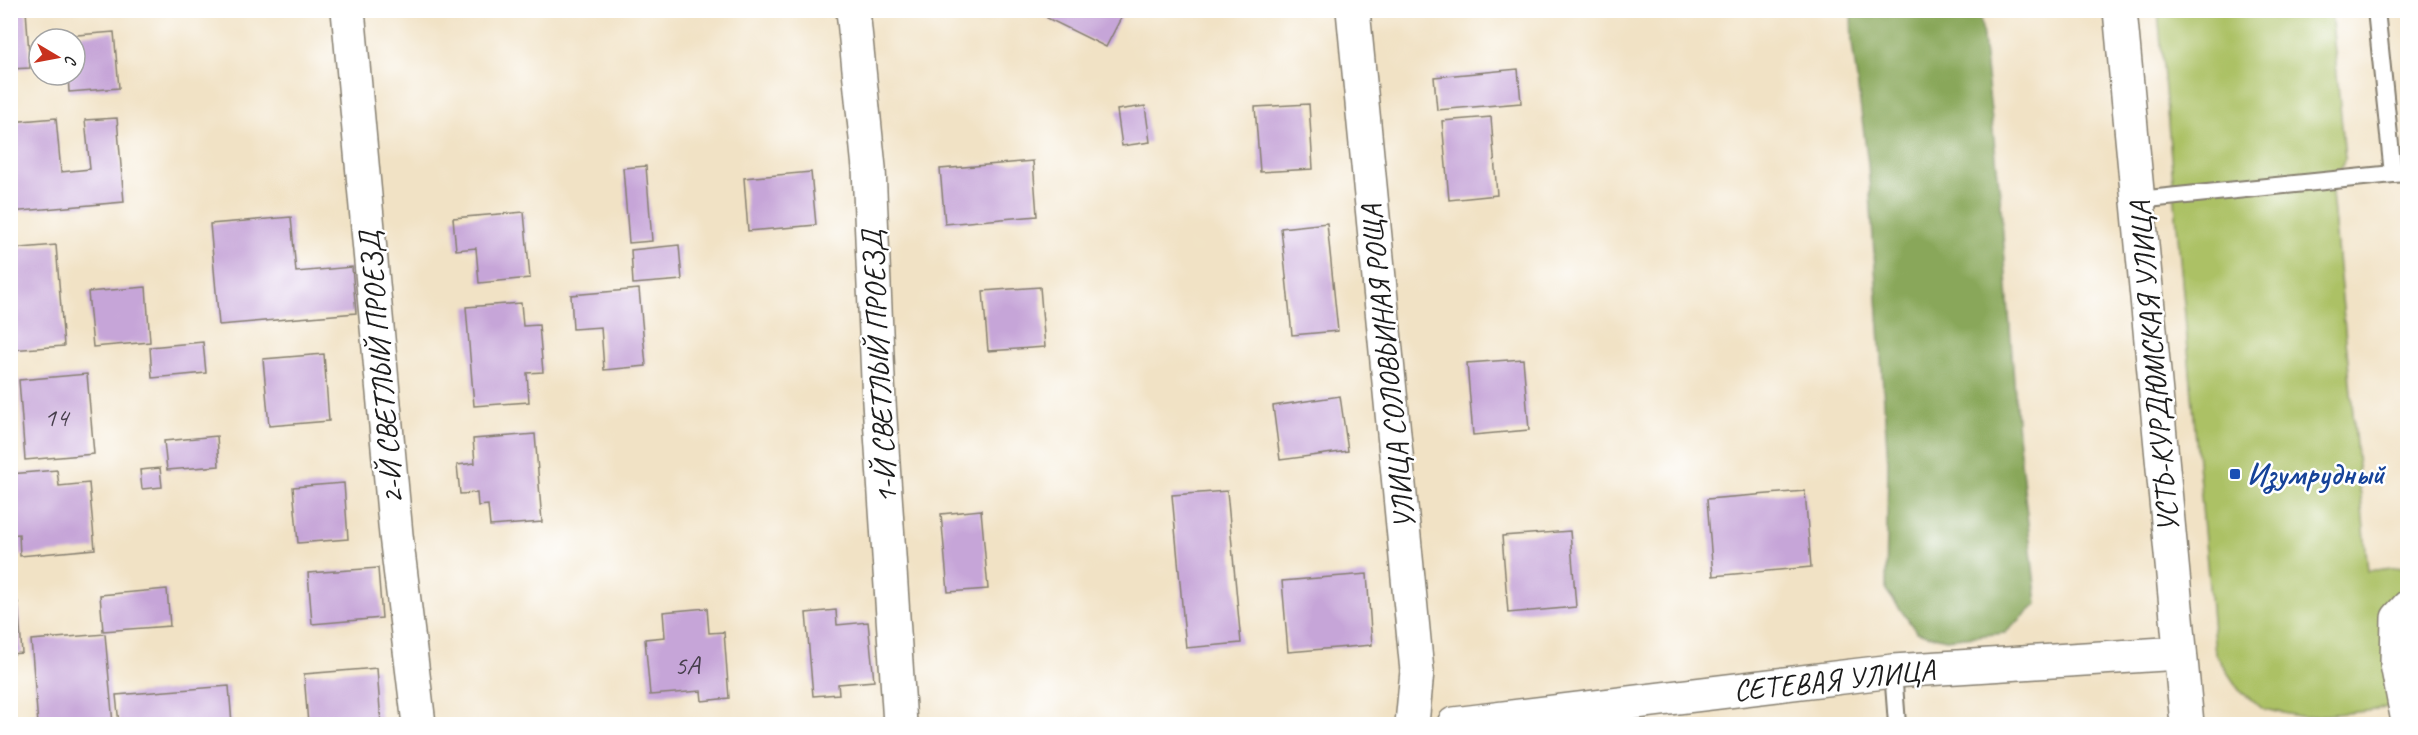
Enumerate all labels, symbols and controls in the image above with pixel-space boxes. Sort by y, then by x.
north arrow [27,27,87,87]
text: С [60,54,81,67]
street label: УСТЬ-КУРДЮМСКАЯ УЛИЦА [2120,198,2187,534]
street label: УЛИЦА СОЛОВЬИНАЯ РОЩА [1352,201,1424,531]
street label: 1-Й СВЕТЛЫЙ ПРОЕЗД [853,227,905,504]
street label: 2-Й СВЕТЛЫЙ ПРОЕЗД [350,228,412,506]
house number: 14 [44,400,71,434]
place label: Изумрудный [2247,455,2386,494]
marker: Изумрудный [2228,467,2242,481]
house number: 5А [674,648,701,682]
street label: СЕТЕВАЯ УЛИЦА [1732,650,1938,709]

